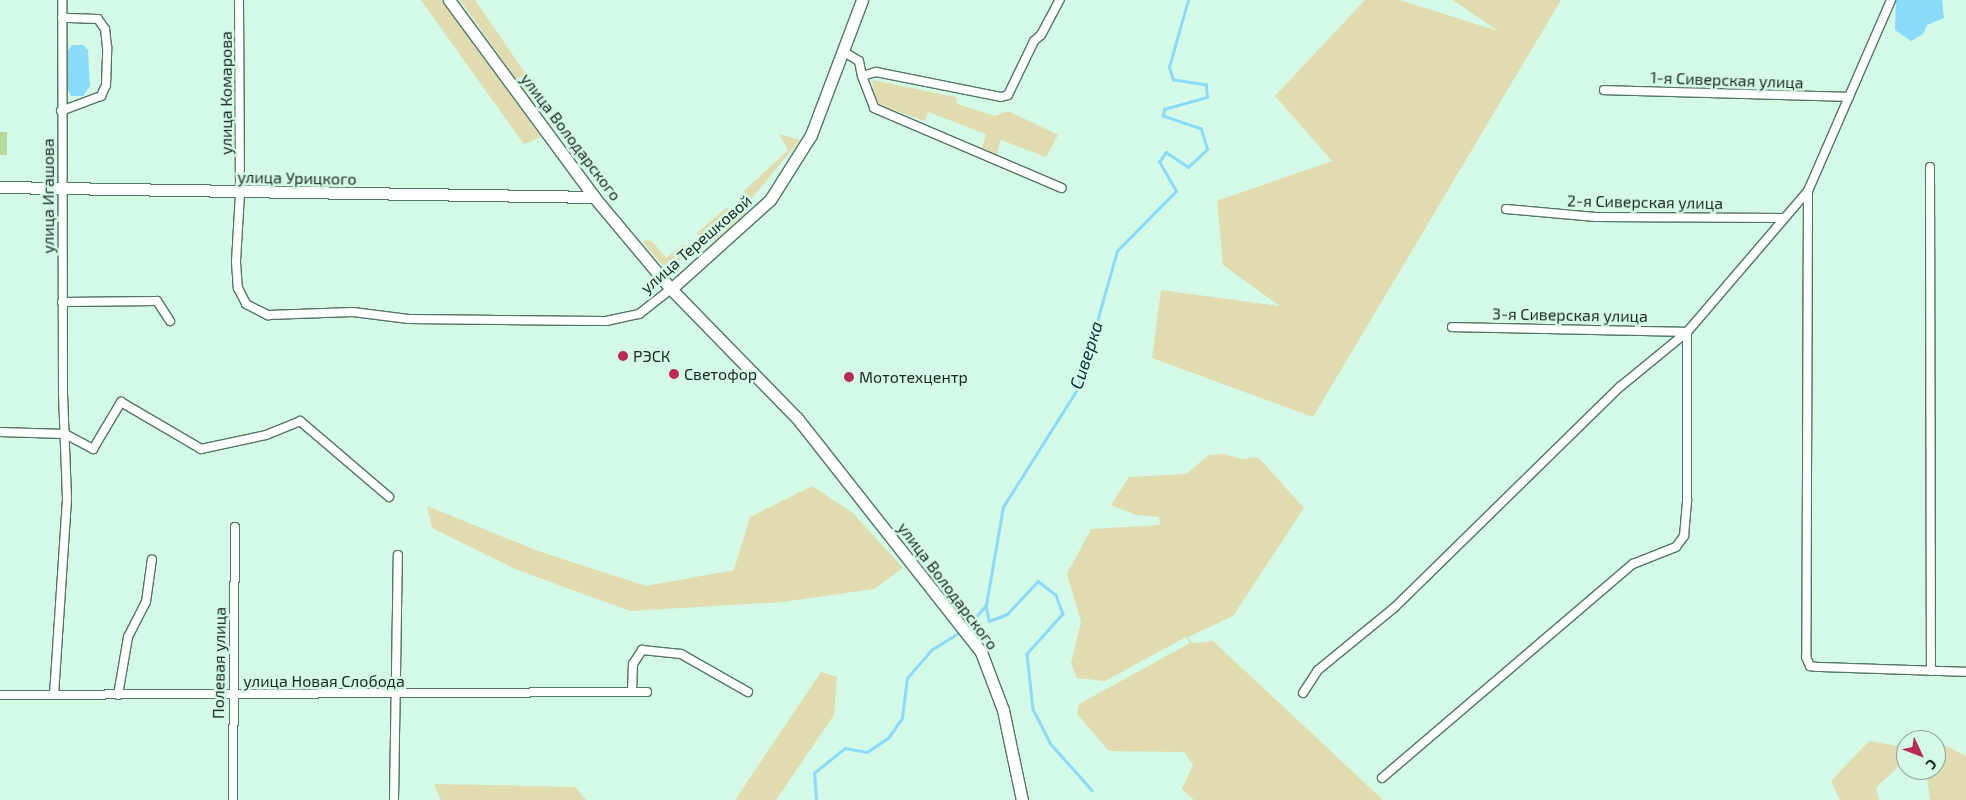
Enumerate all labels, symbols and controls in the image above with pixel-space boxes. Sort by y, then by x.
street label: улица Комарова [216,31,236,155]
street label: 1-я Сиверская улица [1650,68,1804,92]
street label: улица Володарского [517,70,625,204]
street label: улица Игашова [38,138,58,254]
street label: улица Урицкого [237,167,357,189]
street label: улица Терешковой [637,191,755,297]
street label: 2-я Сиверская улица [1567,191,1723,213]
street label: 3-я Сиверская улица [1492,304,1648,326]
water label: Сиверка [1065,318,1107,392]
place label: РЭСК [633,346,670,366]
marker: РЭСК [617,350,629,362]
place label: Светофор [684,364,757,384]
place label: Мототехцентр [859,367,968,387]
marker: Светофор [668,368,680,380]
marker: Мототехцентр [843,371,855,383]
street label: улица Володарского [894,519,1002,653]
street label: Полевая улица [208,607,230,719]
street label: улица Новая Слобода [243,671,405,691]
north arrow [1896,730,1946,780]
text: С [1923,756,1941,774]

